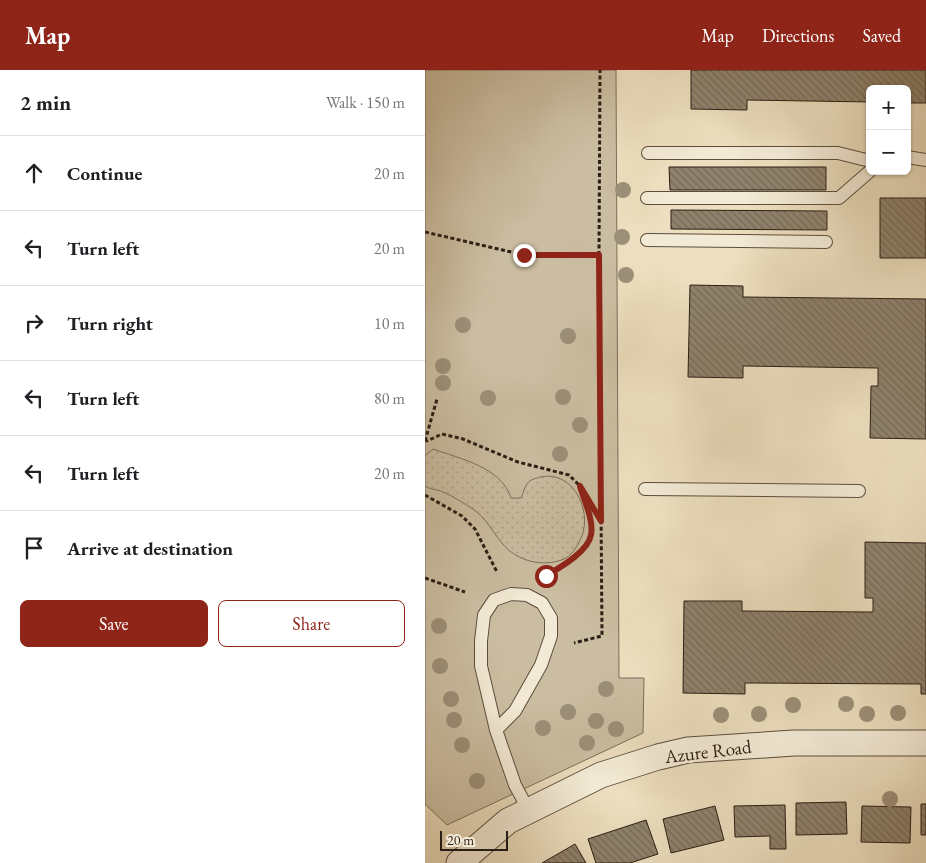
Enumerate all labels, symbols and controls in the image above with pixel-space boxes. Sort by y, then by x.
text: Map [25,20,70,51]
text: Map [702,24,734,47]
text: Directions [762,24,834,47]
text: Saved [862,24,901,47]
map controls [866,85,911,175]
button: + [866,85,911,130]
text: 2 min [20,89,71,116]
text: Walk · 150 m [326,92,405,113]
button: − [866,130,911,175]
icon: ahead [20,159,48,187]
text: Continue [67,161,142,186]
text: 20 m [374,163,405,184]
icon: left [20,234,48,262]
text: Turn left [67,236,139,261]
text: 20 m [374,238,405,259]
route end [513,244,536,267]
icon: right [20,309,48,337]
text: Turn right [67,311,153,336]
text: 10 m [374,313,405,334]
icon: left [20,384,48,412]
text: Turn left [67,386,139,411]
text: 80 m [374,388,405,409]
icon: left [20,459,48,487]
text: Turn left [67,461,139,486]
text: 20 m [374,463,405,484]
icon: arrive [20,534,48,562]
text: Arrive at destination [67,536,233,561]
route start [535,565,558,588]
button: Save [20,600,208,647]
button: Share [218,600,405,647]
street label: Azure Road [662,734,753,769]
scale bar [440,828,507,851]
text: 20 m [447,831,474,849]

